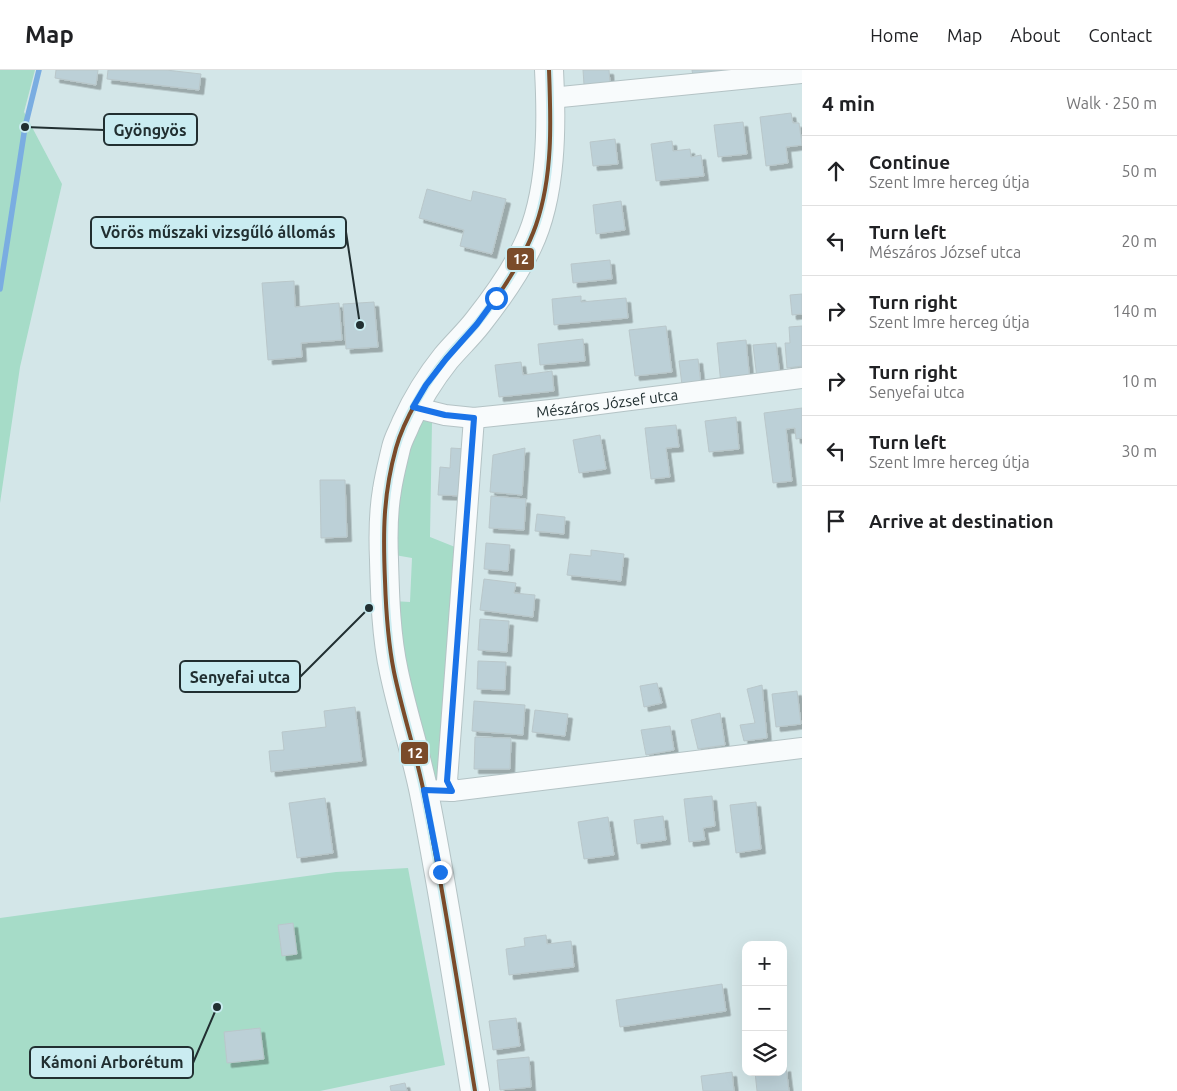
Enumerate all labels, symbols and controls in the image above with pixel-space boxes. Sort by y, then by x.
text: Map [25,21,74,48]
text: Home [870,25,919,45]
text: Map [947,25,982,45]
text: About [1010,25,1060,45]
text: Contact [1088,25,1152,45]
text: 4 min [822,91,875,115]
text: Walk · 250 m [1066,94,1157,112]
callout: Gyöngyös [104,114,197,145]
text: Gyöngyös [114,121,186,139]
text: Continue [869,151,950,173]
icon: ahead [822,157,850,185]
text: 50 m [1121,162,1157,180]
text: Szent Imre herceg útja [869,173,1030,191]
callout: Vörös műszaki vizsgűló állomás [91,217,346,248]
text: Turn left [869,221,947,243]
text: Vörös műszaki vizsgűló állomás [100,223,336,241]
icon: left [822,227,850,255]
text: 20 m [1121,232,1157,250]
text: Mészáros József utca [869,243,1021,261]
line badge: 12 [506,247,535,271]
text: 12 [513,251,529,267]
route start [485,287,508,310]
text: Turn right [869,291,957,313]
icon: right [822,297,850,325]
text: 140 m [1112,302,1157,320]
text: Szent Imre herceg útja [869,313,1030,331]
text: Turn right [869,361,957,383]
icon: right [822,367,850,395]
text: 10 m [1121,372,1157,390]
text: Senyefai utca [869,383,965,401]
street label: Mészáros József utca [535,385,679,420]
text: Turn left [869,431,947,453]
icon: left [822,437,850,465]
text: 30 m [1121,442,1157,460]
text: Szent Imre herceg útja [869,453,1030,471]
icon: arrive [822,507,850,535]
text: Arrive at destination [869,510,1054,532]
callout: Senyefai utca [180,661,300,692]
text: Senyefai utca [190,668,290,686]
line badge: 12 [400,741,429,765]
text: 12 [407,745,423,761]
route end [429,861,452,884]
map controls [742,941,787,1076]
button: + [742,941,787,986]
button: − [742,986,787,1031]
button: layers [742,1031,787,1076]
callout: Kámoni Arborétum [30,1047,193,1078]
text: Kámoni Arborétum [41,1053,183,1071]

